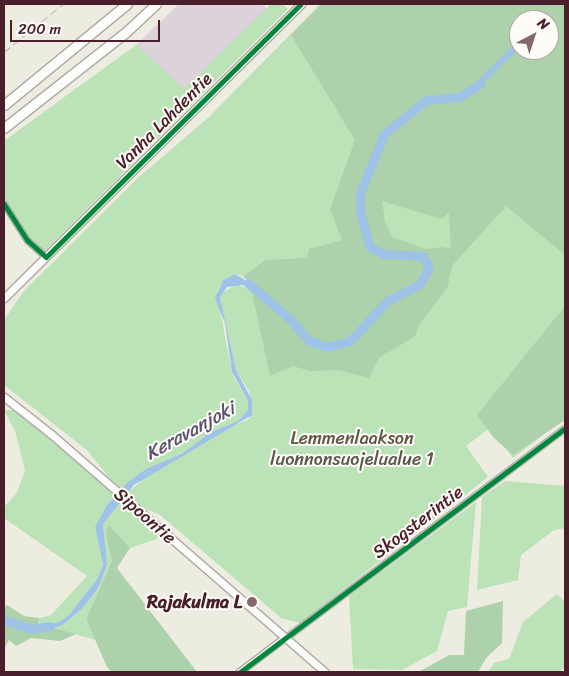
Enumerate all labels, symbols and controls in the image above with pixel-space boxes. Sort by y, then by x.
scale bar [12,10,162,42]
north arrow [509,10,559,60]
text: N [532,11,555,37]
text: 200 m [18,16,61,42]
street label: Vanha Lahdentie [111,68,217,174]
water label: Keravanjoki [141,397,239,465]
park label: Lemmenlaakson luonnonsuojelualue 1 [270,428,434,470]
street label: Skogsterintie [368,481,468,563]
street label: Sipoontie [110,483,180,549]
place label: Rajakulma L [147,591,242,613]
marker: Rajakulma L [246,596,258,608]

